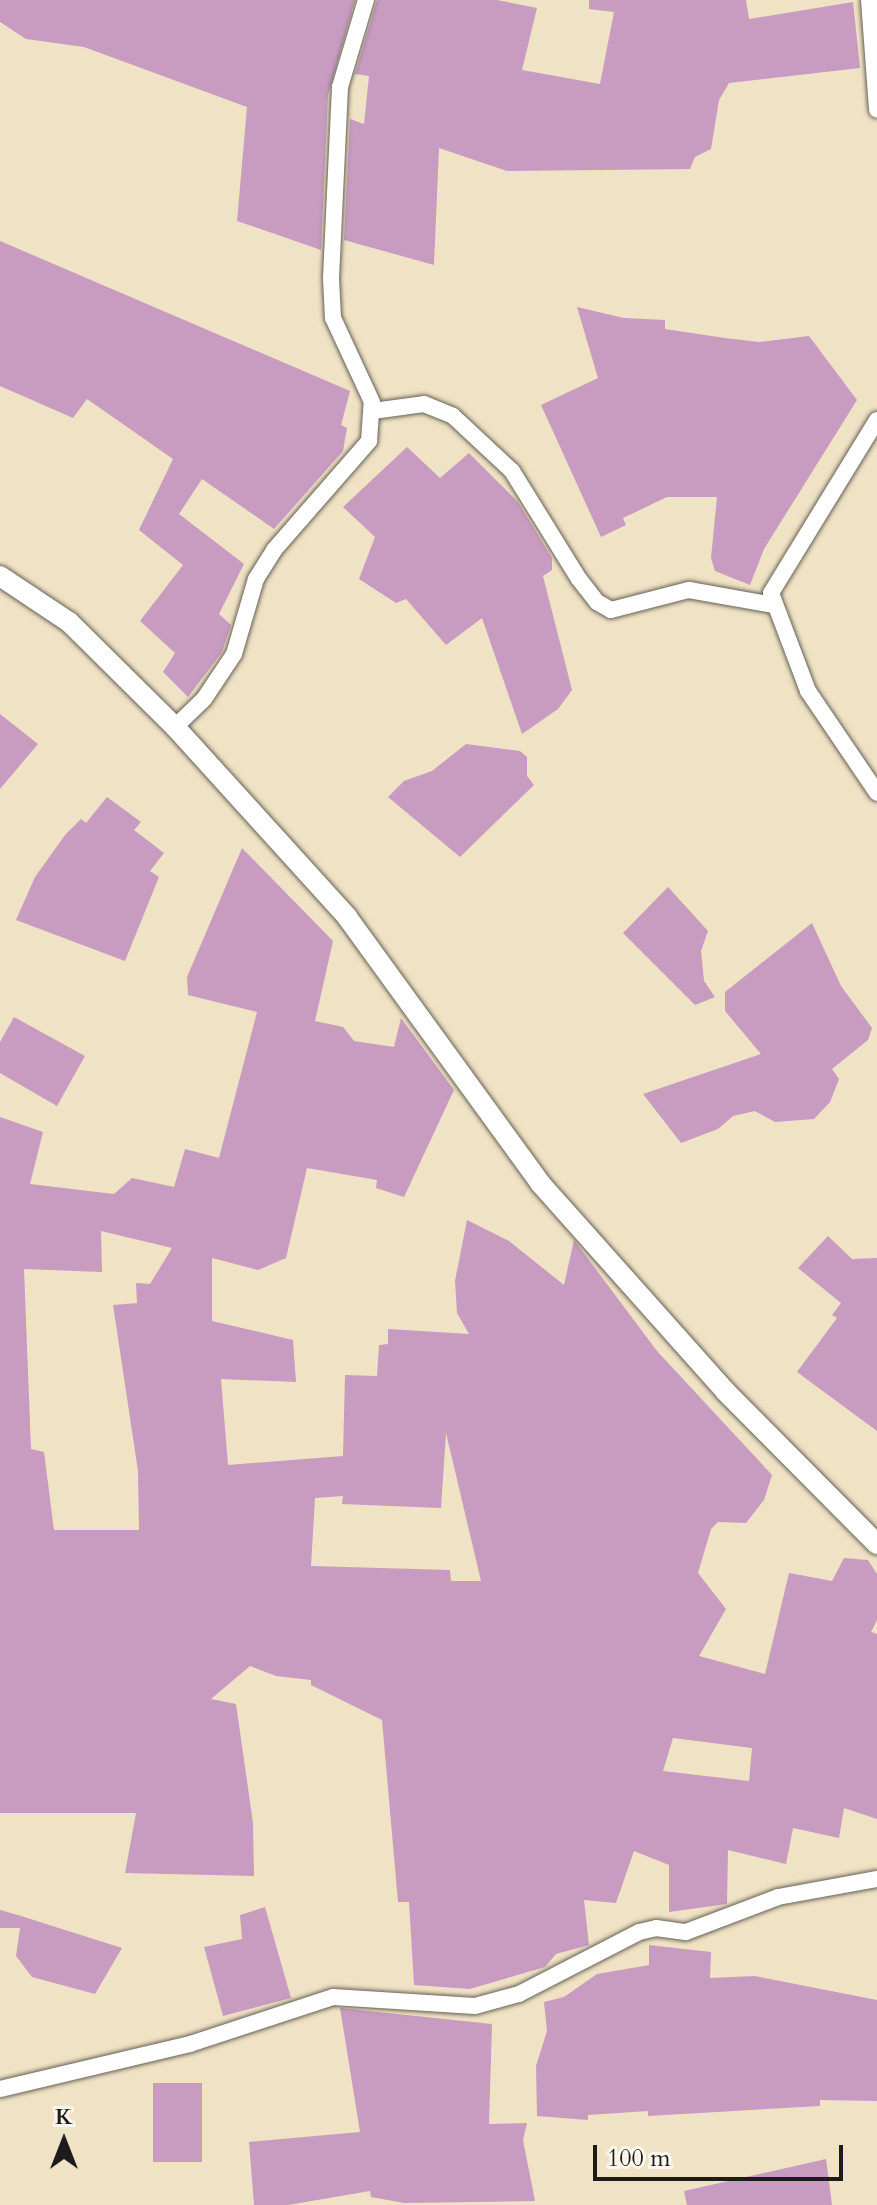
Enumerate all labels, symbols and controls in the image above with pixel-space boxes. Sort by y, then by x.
north arrow [24,2101,104,2181]
text: K [55,2102,73,2132]
scale bar [597,2129,847,2179]
text: 100 m [607,2142,671,2175]

